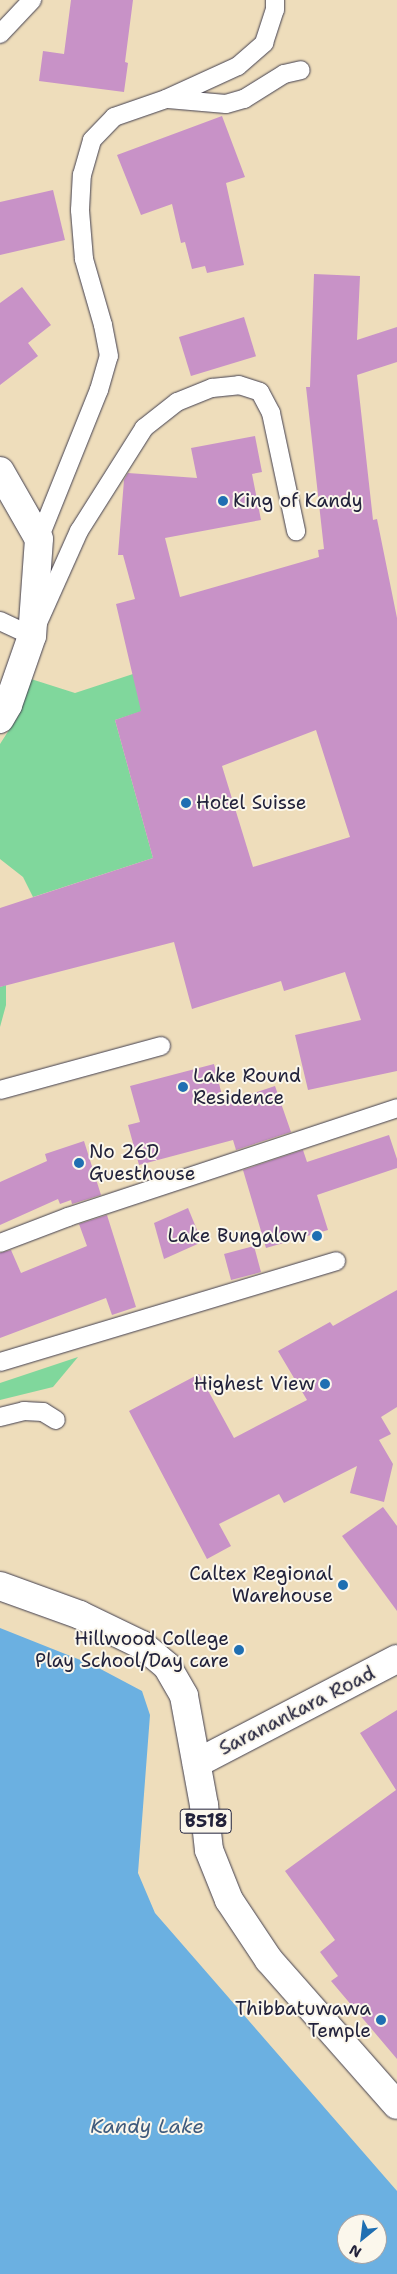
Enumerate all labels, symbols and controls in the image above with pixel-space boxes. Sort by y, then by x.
place label: King of Kandy [233,490,363,512]
marker: King of Kandy [217,495,229,507]
place label: Hotel Suisse [196,792,307,814]
marker: Hotel Suisse [180,797,192,809]
place label: Lake Round Residence [193,1065,301,1109]
marker: Lake Round Residence [177,1081,189,1093]
place label: No 26D Guesthouse [89,1141,195,1185]
marker: No 26D Guesthouse [73,1157,85,1169]
place label: Lake Bungalow [167,1225,307,1247]
marker: Lake Bungalow [311,1230,323,1242]
place label: Highest View [194,1373,315,1395]
marker: Highest View [319,1378,331,1390]
place label: Caltex Regional Warehouse [189,1563,333,1607]
marker: Caltex Regional Warehouse [337,1579,349,1591]
place label: Hillwood College Play School/Day care [35,1628,229,1672]
marker: Hillwood College Play School/Day care [233,1644,245,1656]
street label: Saranankara Road [215,1662,379,1760]
road number: B518 [180,1805,232,1836]
place label: Thibbatuwawa Temple [235,1998,371,2042]
marker: Thibbatuwawa Temple [375,2014,387,2026]
water label: Kandy Lake [90,2114,204,2138]
north arrow [337,2214,387,2264]
text: N [346,2241,364,2262]

